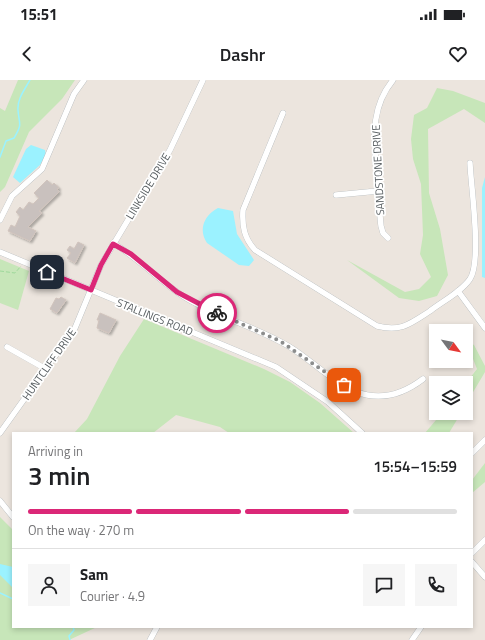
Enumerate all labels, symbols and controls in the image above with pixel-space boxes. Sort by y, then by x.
text: 15:51 [20,3,57,26]
text: Dashr [220,41,265,68]
icon: back [16,43,38,65]
icon: heart [447,43,469,65]
street label: SANDSTONE DRIVE [368,124,388,216]
street label: LINKSIDE DRIVE [122,150,174,222]
pin [30,255,64,289]
icon: home [36,261,58,283]
courier [197,293,237,333]
street label: STALLINGS ROAD [114,294,196,340]
icon: bike [206,302,228,324]
north arrow [429,324,473,368]
map controls [429,324,473,420]
street label: HUNTCLIFF DRIVE [18,325,80,403]
pin [327,368,361,402]
icon: bag [333,374,355,396]
button: layers [429,376,473,420]
text: Arriving in [28,441,83,461]
text: 15:54–15:59 [373,455,457,478]
text: 3 min [28,456,91,495]
text: On the way · 270 m [28,520,134,540]
text: Sam [80,563,108,586]
button: person [28,564,70,606]
button: chat [363,564,405,606]
button: phone [415,564,457,606]
text: Courier · 4.9 [80,586,145,606]

